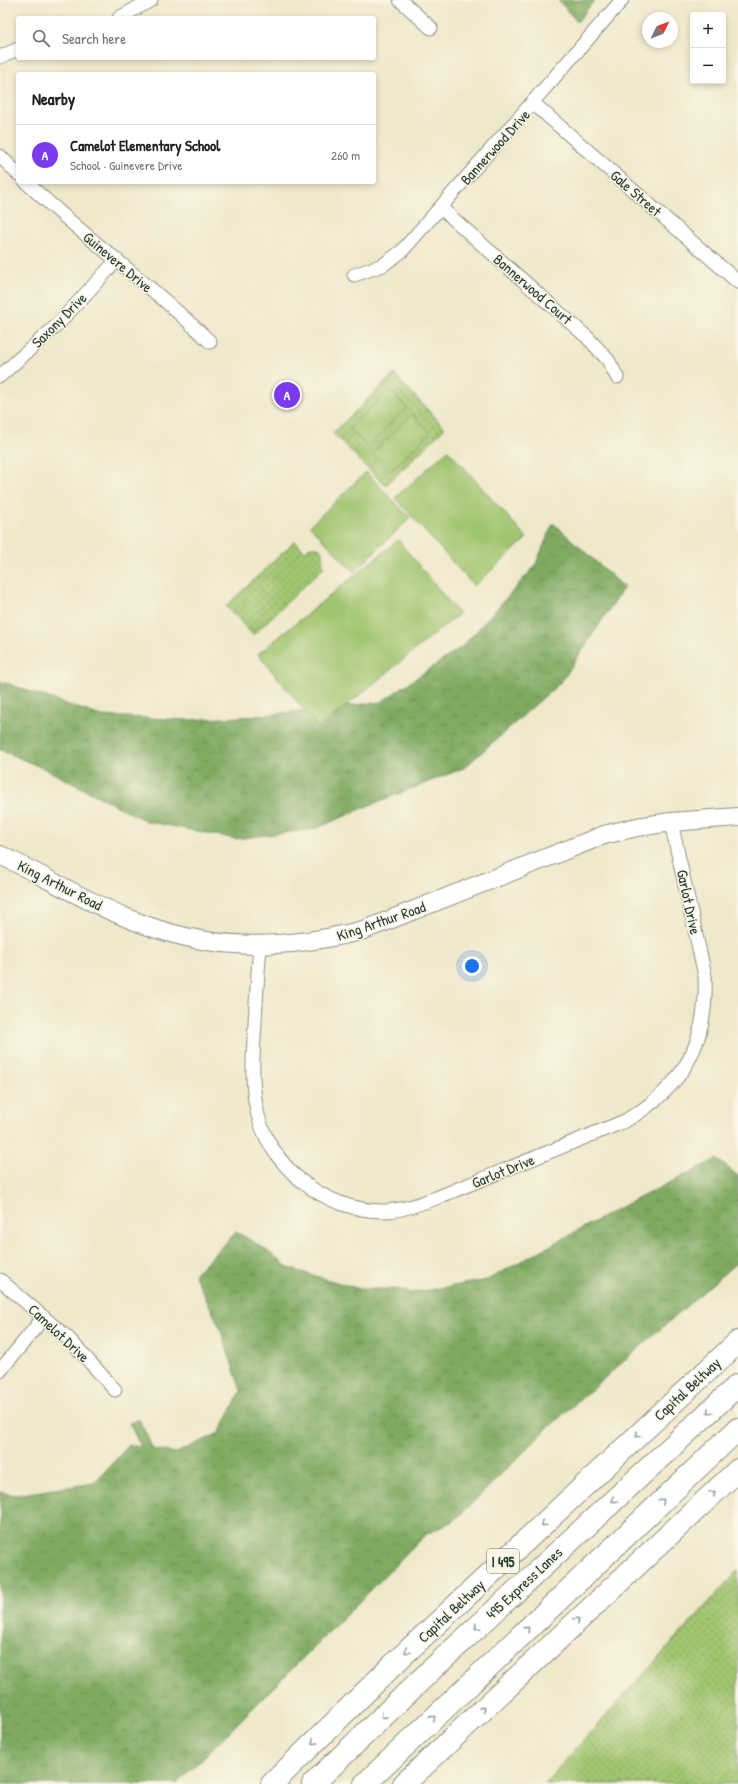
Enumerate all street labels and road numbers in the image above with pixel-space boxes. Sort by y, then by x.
street label: Bannerwood Drive [455,105,535,189]
street label: Gale Street [606,165,667,222]
street label: Guinevere Drive [79,227,157,297]
street label: Bannerwood Court [489,249,578,330]
street label: Saxony Drive [27,288,91,352]
street label: King Arthur Road [14,855,106,915]
street label: Garlot Drive [672,868,706,936]
street label: King Arthur Road [334,896,428,946]
street label: Garlot Drive [469,1149,537,1193]
street label: Camelot Drive [24,1299,94,1367]
street label: Capital Beltway [649,1353,725,1425]
street label: 495 Express Lanes [481,1542,567,1624]
road number: I 495 [487,1549,519,1573]
street label: Capital Beltway [413,1575,489,1647]

